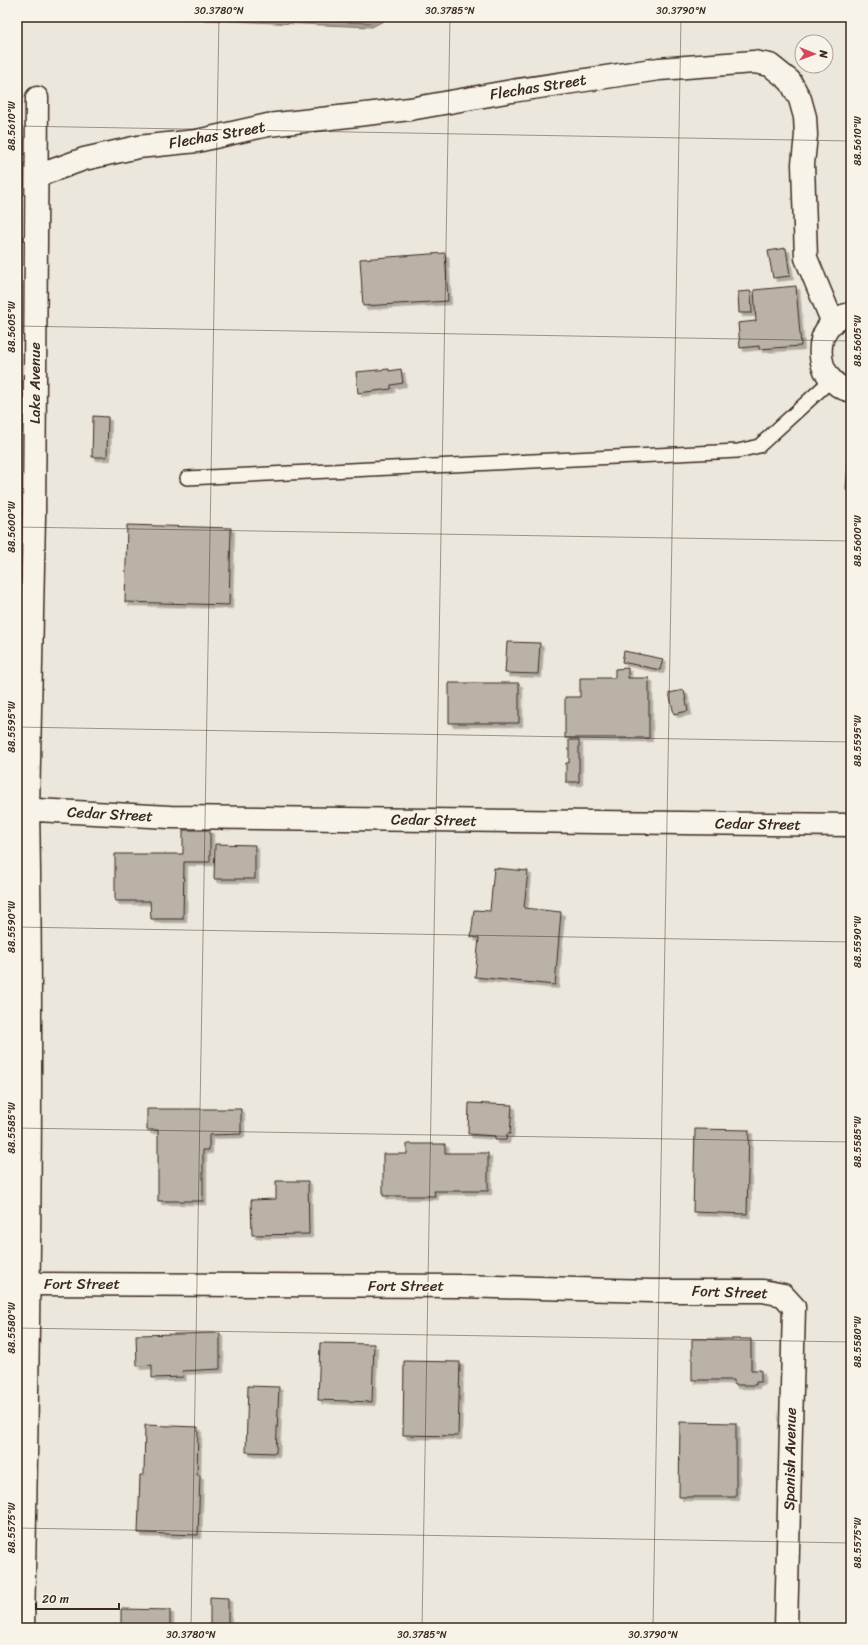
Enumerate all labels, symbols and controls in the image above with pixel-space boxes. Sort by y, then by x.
text: 30.3780°N [194,2,244,20]
text: 30.3785°N [425,2,475,20]
text: 30.3790°N [656,2,706,20]
north arrow [794,34,834,74]
text: N [814,49,833,59]
street label: Flechas Street [488,66,589,107]
text: 88.5610°W [3,101,21,151]
street label: Flechas Street [167,114,268,156]
text: 88.5610°W [849,116,867,166]
text: 88.5605°W [3,301,21,353]
text: 88.5605°W [849,315,867,367]
street label: Lake Avenue [22,342,48,424]
text: 88.5600°W [3,501,21,553]
text: 88.5600°W [849,515,867,567]
text: 88.5595°W [3,701,21,753]
text: 88.5595°W [849,715,867,767]
street label: Cedar Street [67,799,154,829]
street label: Cedar Street [391,806,477,834]
street label: Cedar Street [715,810,801,838]
text: 88.5590°W [3,901,21,953]
text: 88.5590°W [849,916,867,968]
text: 88.5585°W [3,1102,21,1154]
text: 88.5585°W [849,1116,867,1168]
street label: Fort Street [44,1271,120,1297]
street label: Fort Street [368,1273,444,1299]
street label: Fort Street [692,1278,769,1306]
text: 88.5580°W [3,1302,21,1354]
text: 88.5580°W [849,1316,867,1368]
street label: Spanish Avenue [776,1407,804,1511]
text: 88.5575°W [3,1502,21,1554]
text: 88.5575°W [849,1517,867,1569]
scale bar [36,1585,119,1611]
text: 20 m [42,1588,69,1610]
text: 30.3780°N [166,1626,216,1644]
text: 30.3785°N [397,1626,447,1644]
text: 30.3790°N [628,1626,678,1644]

